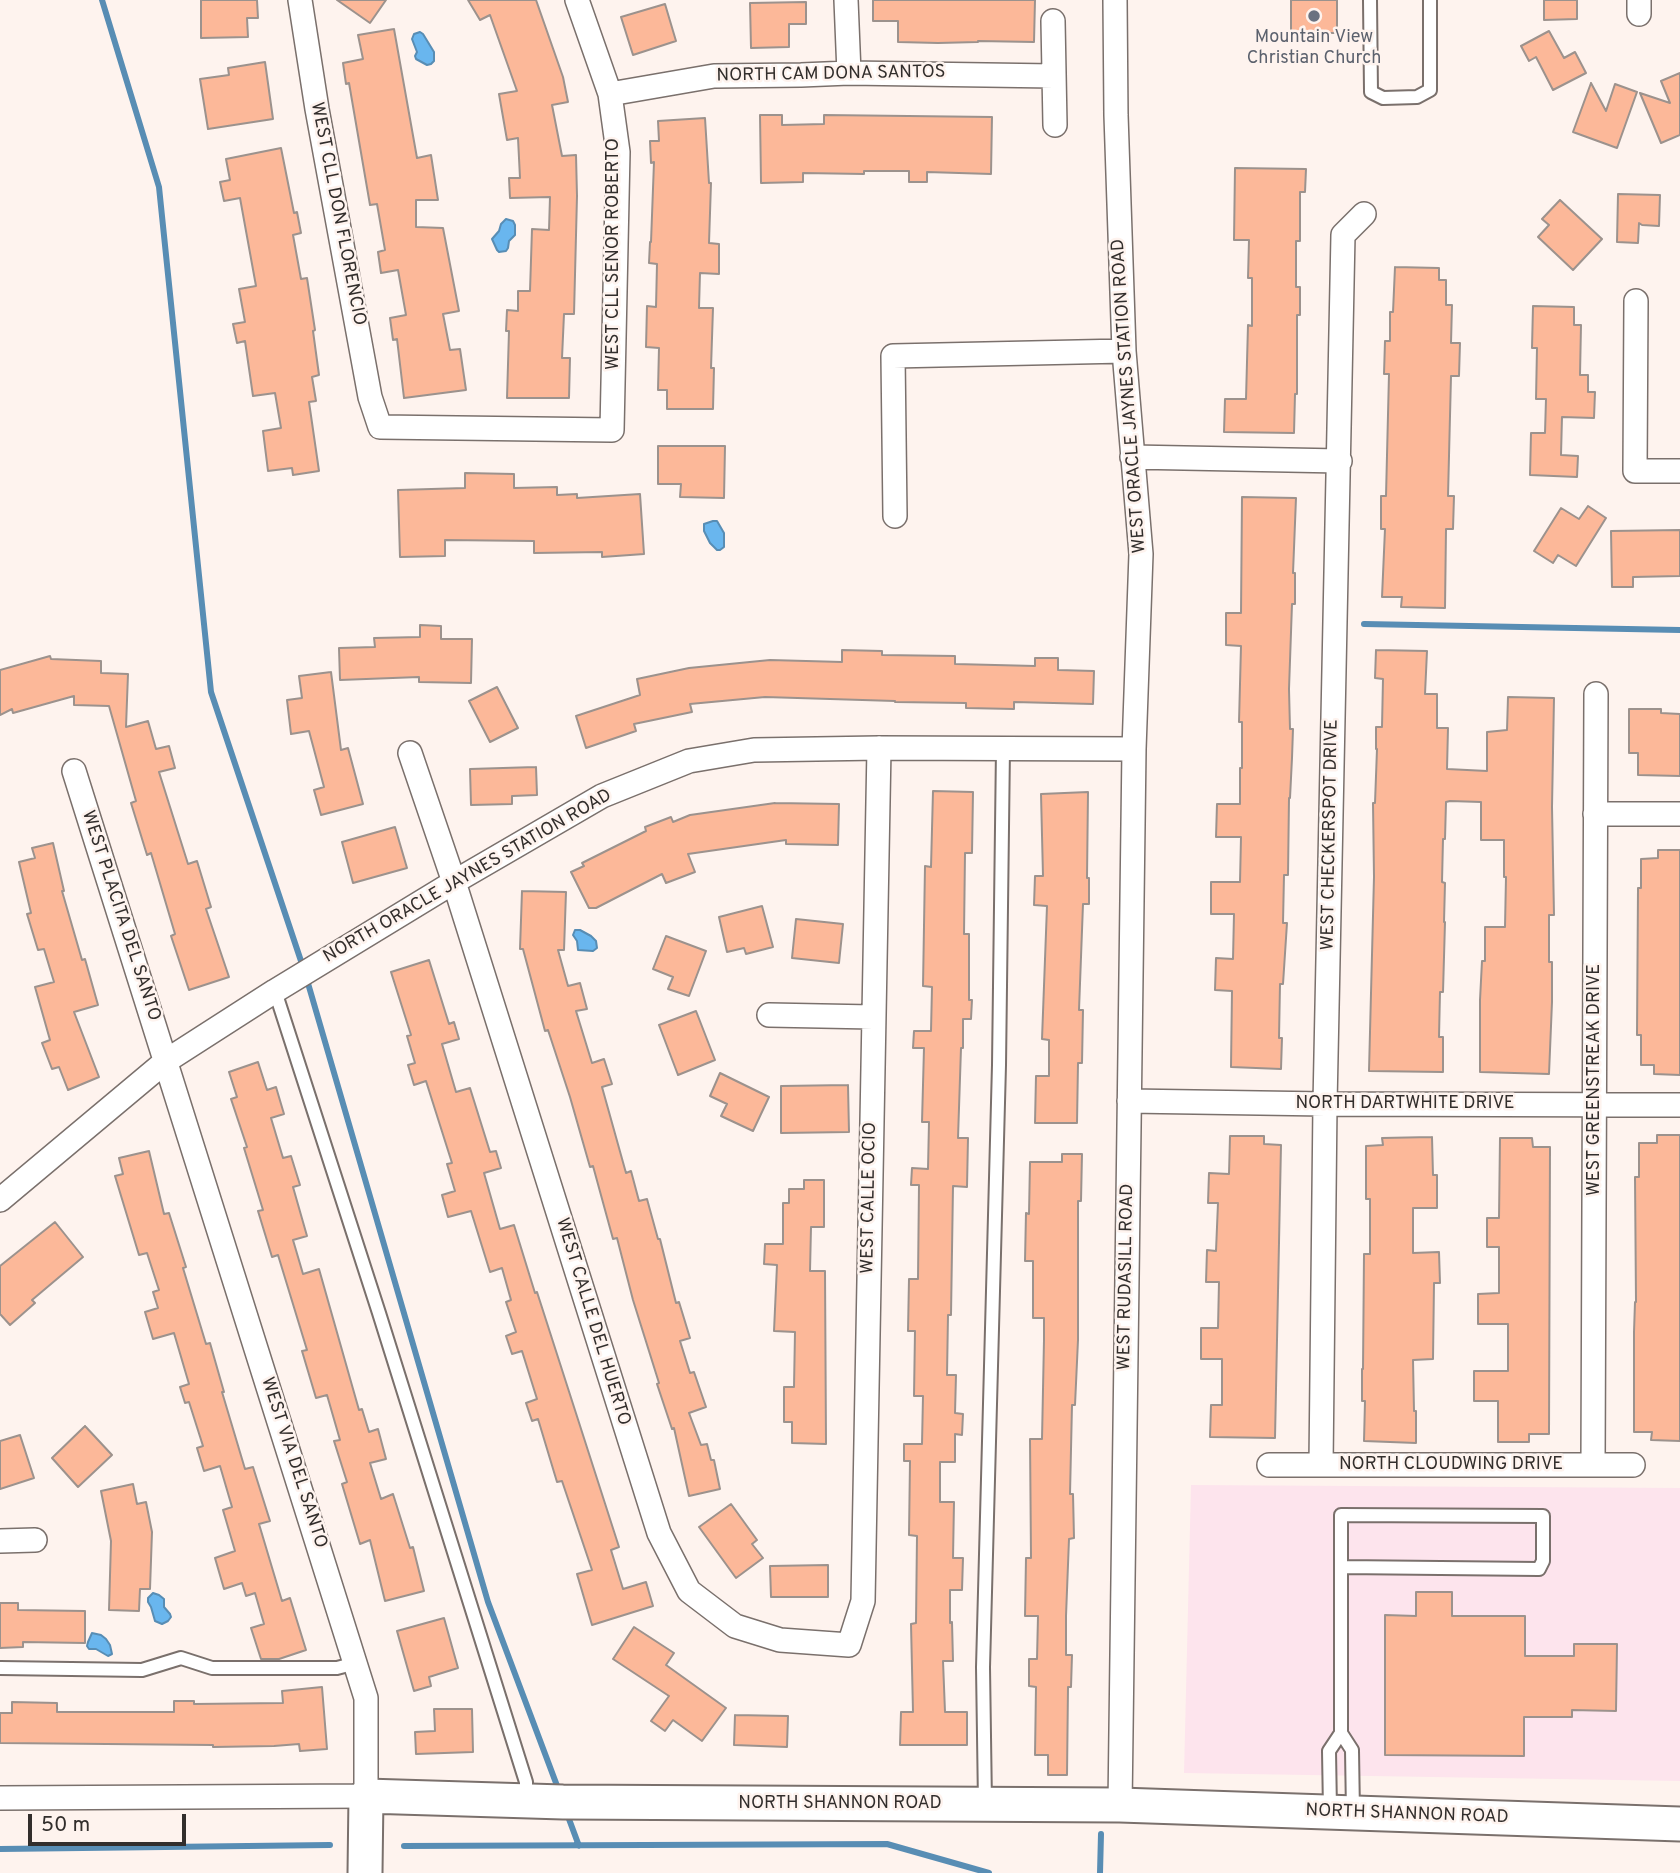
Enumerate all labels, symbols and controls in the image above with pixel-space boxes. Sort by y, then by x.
marker: Mountain View Christian Church [1306,8,1322,24]
place label: Mountain View Christian Church [1247,27,1381,70]
street label: NORTH CAM DONA SANTOS [716,62,946,88]
street label: WEST CLL DON FLORENCIO [305,100,369,328]
street label: WEST CLL SENOR ROBERTO [603,138,625,370]
street label: WEST ORACLE JAYNES STATION ROAD [1108,238,1152,554]
street label: WEST CHECKERSPOT DRIVE [1318,719,1344,951]
street label: NORTH ORACLE JAYNES STATION ROAD [320,785,616,969]
street label: WEST PLACITA DEL SANTO [76,808,164,1024]
street label: WEST GREENSTREAK DRIVE [1584,964,1606,1196]
street label: NORTH DARTWHITE DRIVE [1295,1093,1515,1115]
street label: WEST CALLE OCIO [858,1122,882,1274]
street label: WEST RUDASILL ROAD [1115,1183,1139,1371]
street label: WEST CALLE DEL HUERTO [550,1215,634,1429]
street label: WEST VIA DEL SANTO [255,1375,331,1551]
street label: NORTH CLOUDWING DRIVE [1339,1454,1563,1476]
street label: NORTH SHANNON ROAD [738,1793,942,1815]
scale bar [32,1800,189,1844]
street label: NORTH SHANNON ROAD [1305,1801,1509,1829]
text: 50 m [41,1812,90,1839]

